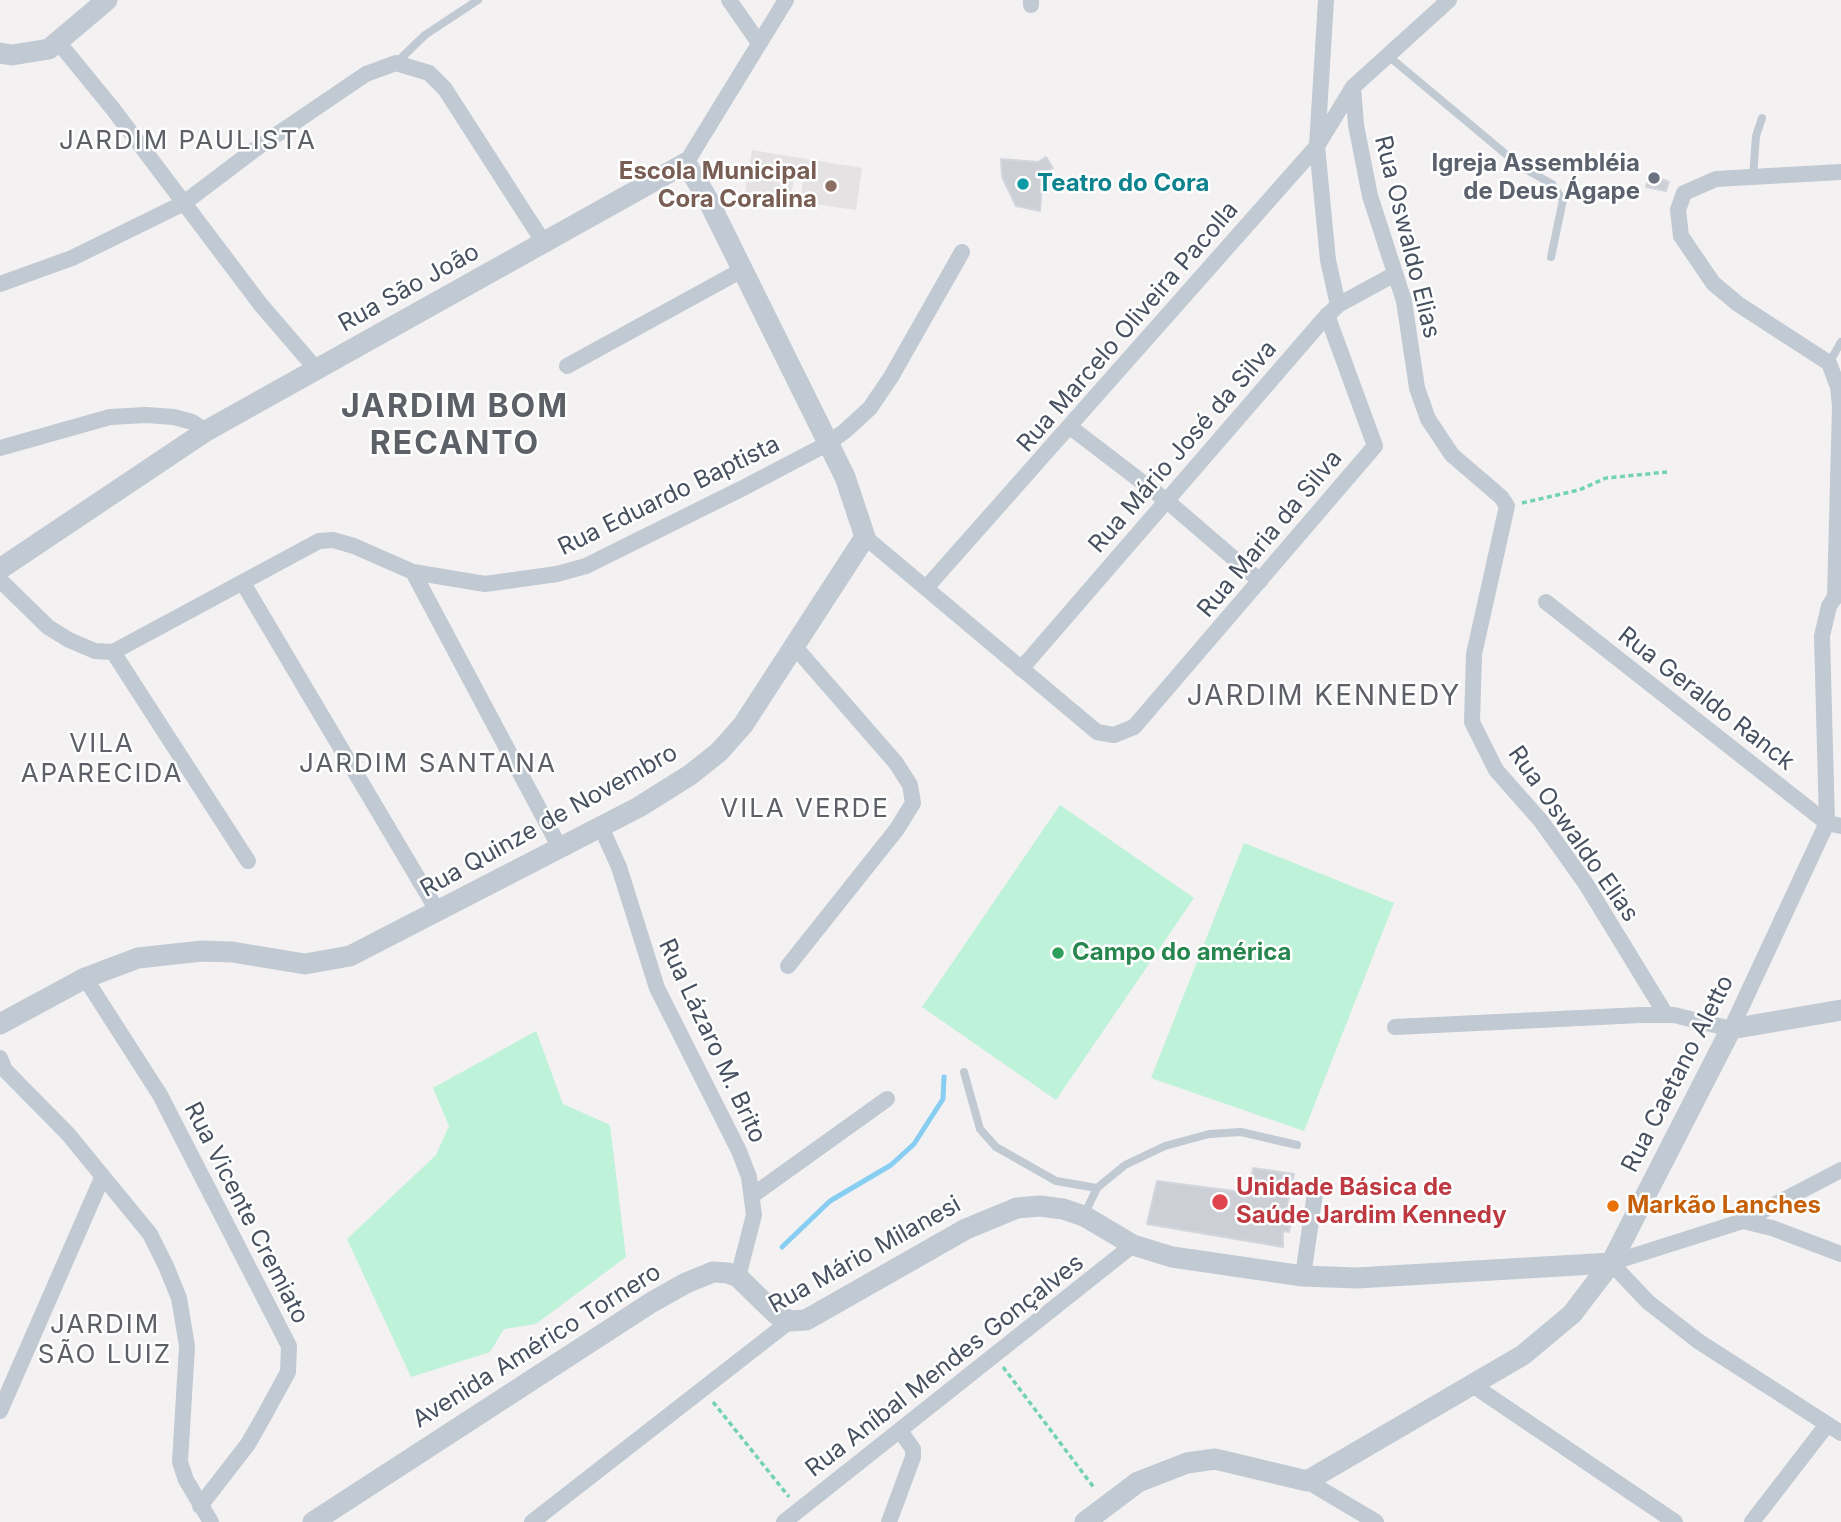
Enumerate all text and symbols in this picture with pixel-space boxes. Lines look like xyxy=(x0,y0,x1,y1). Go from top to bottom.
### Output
district label: JARDIM PAULISTA xyxy=(61,125,315,157)
street label: Rua Oswaldo Elias xyxy=(1368,133,1446,341)
place label: Igreja Assembléia de Deus Ágape xyxy=(1431,150,1640,206)
place label: Escola Municipal Cora Coralina xyxy=(619,158,817,214)
place label: Teatro do Cora xyxy=(1037,170,1209,198)
marker: Igreja Assembléia de Deus Ágape xyxy=(1646,170,1662,186)
marker: Teatro do Cora xyxy=(1015,176,1031,192)
marker: Escola Municipal Cora Coralina xyxy=(823,178,839,194)
street label: Rua Marcelo Oliveira Pacolla xyxy=(1011,196,1245,458)
street label: Rua São João xyxy=(334,238,484,338)
street label: Rua Mário José da Silva xyxy=(1083,335,1283,559)
district label: JARDIM BOM RECANTO xyxy=(342,388,568,463)
street label: Rua Eduardo Baptista xyxy=(554,430,784,562)
street label: Rua Maria da Silva xyxy=(1192,445,1348,623)
street label: Rua Geraldo Ranck xyxy=(1612,621,1800,777)
district label: JARDIM KENNEDY xyxy=(1188,680,1460,714)
district label: VILA APARECIDA xyxy=(22,728,182,790)
street label: Rua Quinze de Novembro xyxy=(416,738,682,904)
street label: Rua Oswaldo Elias xyxy=(1502,741,1644,927)
district label: JARDIM SANTANA xyxy=(301,748,555,780)
district label: VILA VERDE xyxy=(721,793,889,825)
street label: Rua Lázaro M. Brito xyxy=(652,934,772,1148)
place label: Campo do américa xyxy=(1072,939,1292,967)
marker: Campo do américa xyxy=(1050,945,1066,961)
street label: Rua Caetano Aletto xyxy=(1616,971,1740,1177)
street label: Rua Vicente Cremiato xyxy=(178,1097,314,1329)
place label: Unidade Básica de Saúde Jardim Kennedy xyxy=(1236,1174,1507,1230)
street label: Rua Mário Milanesi xyxy=(764,1190,966,1320)
marker: Unidade Básica de Saúde Jardim Kennedy xyxy=(1210,1192,1230,1212)
place label: Markão Lanches xyxy=(1627,1192,1821,1220)
marker: Markão Lanches xyxy=(1605,1198,1621,1214)
street label: Rua Aníbal Mendes Gonçalves xyxy=(800,1248,1090,1484)
street label: Avenida Américo Tornero xyxy=(408,1258,666,1434)
district label: JARDIM SÃO LUIZ xyxy=(39,1309,171,1370)

